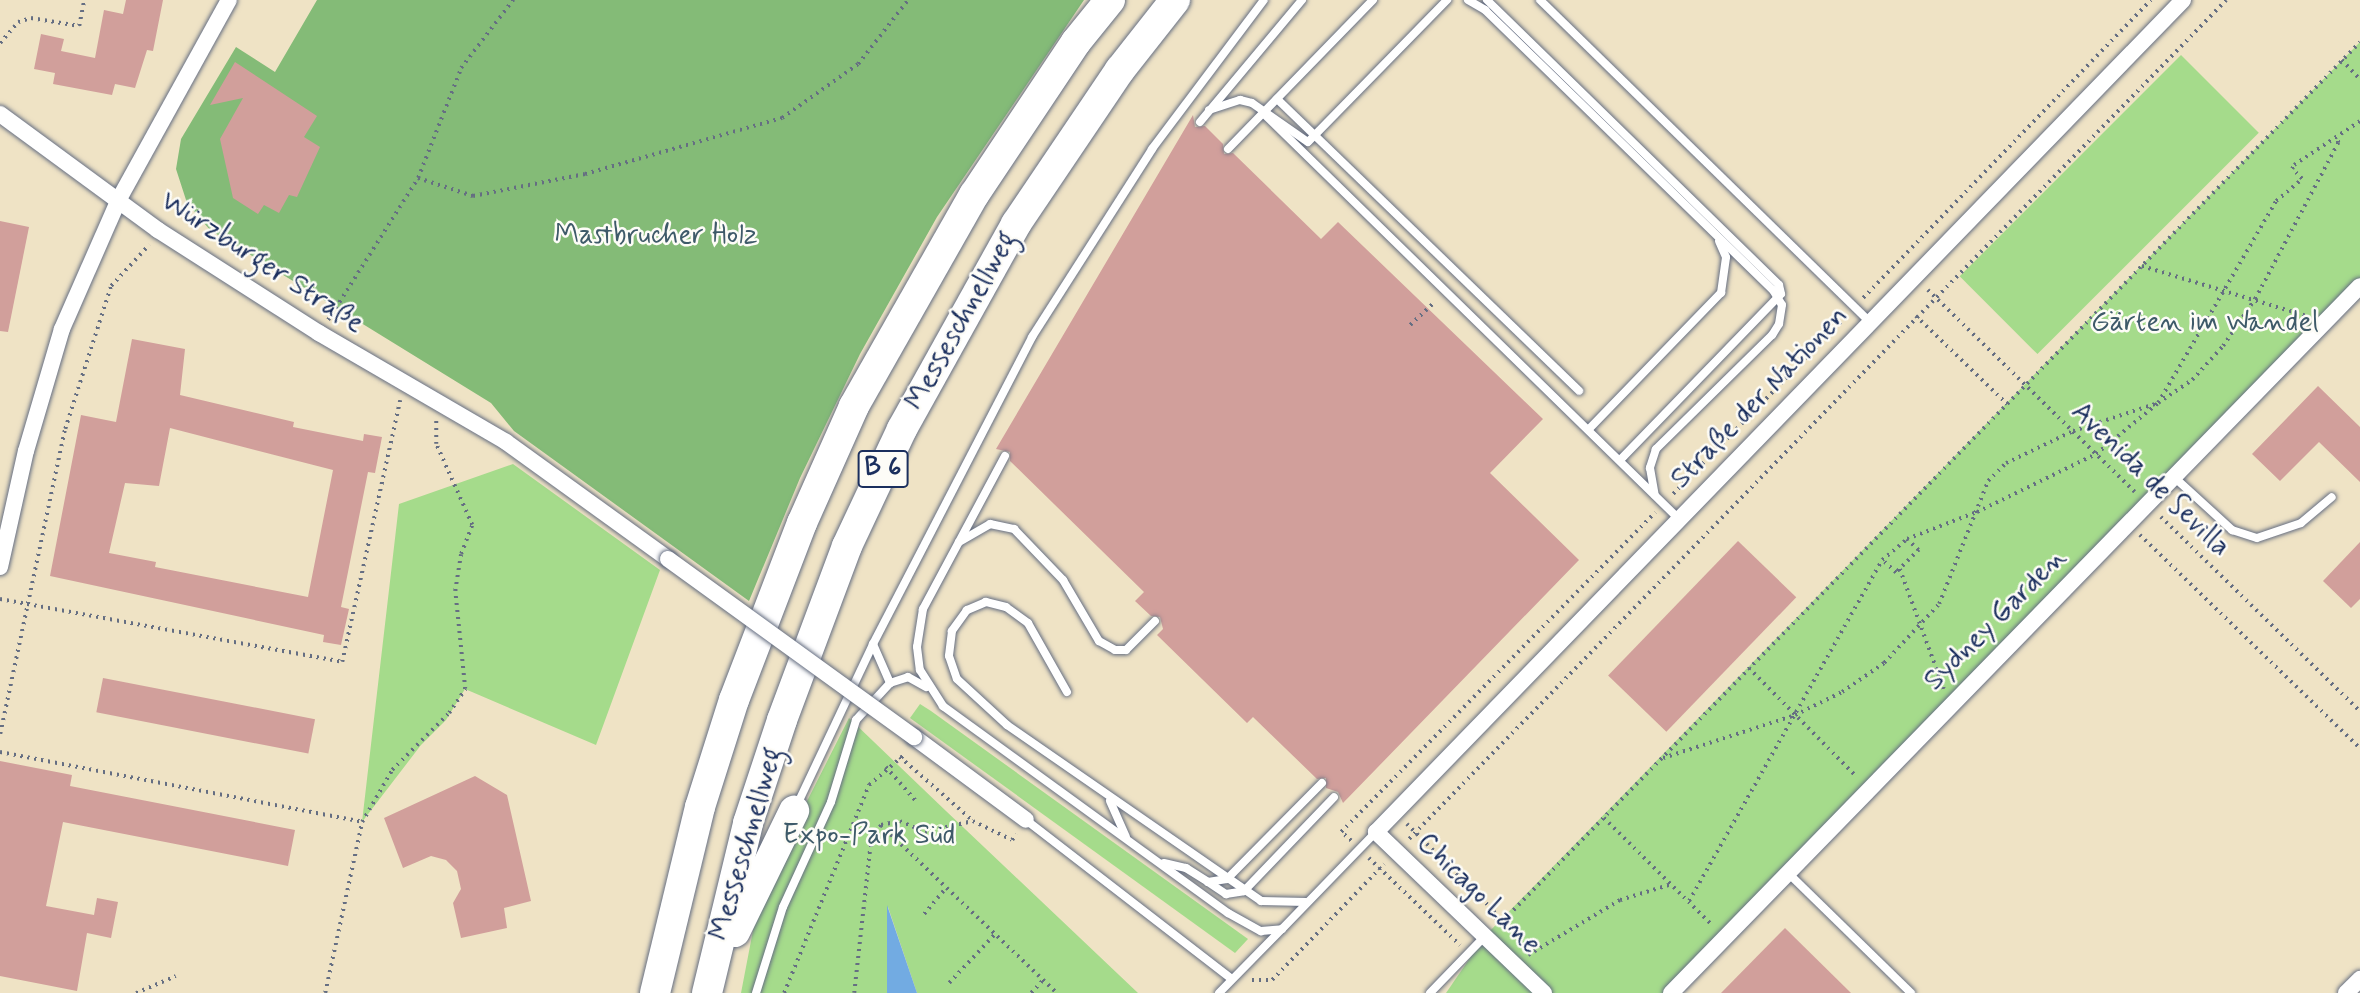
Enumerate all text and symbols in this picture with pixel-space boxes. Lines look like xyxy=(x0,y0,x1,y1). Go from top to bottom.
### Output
street label: Würzburger Straße xyxy=(154,185,370,341)
park label: Mastbrucher Holz xyxy=(552,219,760,253)
street label: Messeschnellweg xyxy=(899,226,1025,416)
street label: Straße der Nationen xyxy=(1664,300,1856,496)
park label: Gärten im Wandel xyxy=(2093,306,2317,340)
street label: Avenida de Sevilla xyxy=(2061,393,2239,567)
road number: B 6 xyxy=(857,446,909,491)
street label: Sydney Garden xyxy=(1921,545,2071,695)
street label: Messeschnellweg xyxy=(703,743,791,945)
park label: Expo-Park Süd xyxy=(783,819,955,853)
street label: Chicago Lane xyxy=(1410,828,1546,960)

